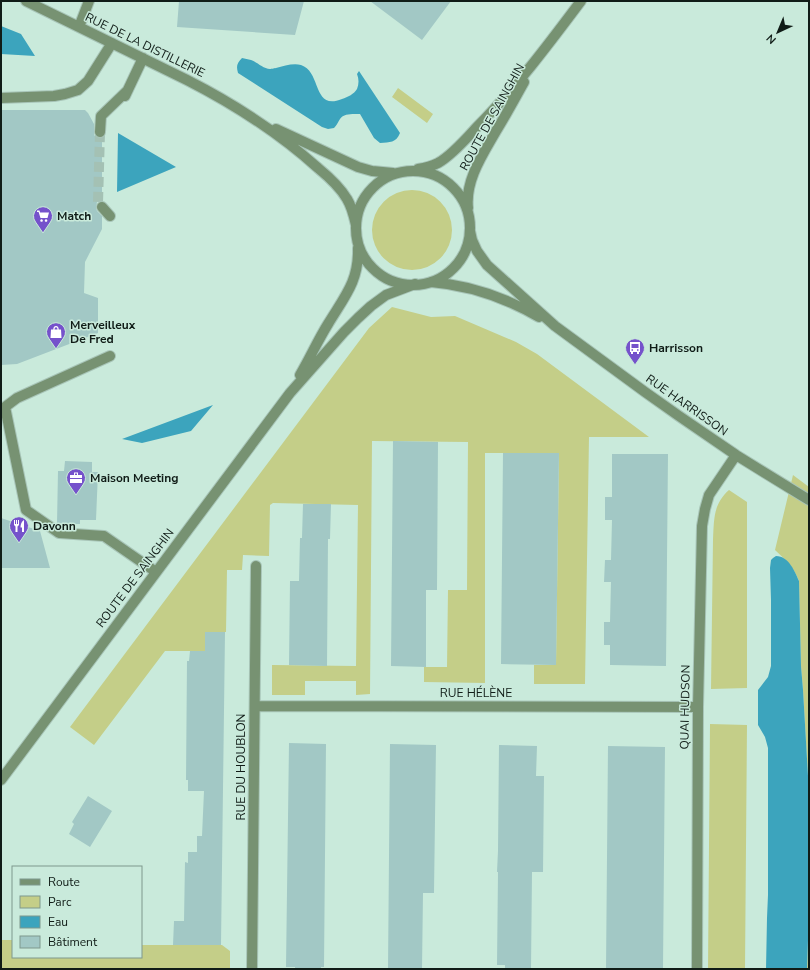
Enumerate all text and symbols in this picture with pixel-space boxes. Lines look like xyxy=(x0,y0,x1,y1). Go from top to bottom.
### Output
street label: RUE DE LA DISTILLERIE xyxy=(82,9,208,81)
north arrow xyxy=(758,12,798,52)
text: N xyxy=(763,31,780,47)
street label: ROUTE DE SAINGHIN xyxy=(456,61,528,173)
supermarket icon: Match xyxy=(32,205,54,233)
place label: Match xyxy=(57,208,91,224)
place label: Merveilleux De Fred xyxy=(70,317,136,347)
shop icon: Merveilleux De Fred xyxy=(45,321,67,349)
bus stop icon: Harrisson xyxy=(624,337,646,365)
place label: Harrisson xyxy=(649,340,703,356)
street label: RUE HARRISSON xyxy=(643,371,731,439)
office icon: Maison Meeting xyxy=(65,467,87,495)
place label: Maison Meeting xyxy=(90,470,178,486)
restaurant icon: Davonn xyxy=(8,515,30,543)
place label: Davonn xyxy=(33,518,76,534)
street label: ROUTE DE SAINGHIN xyxy=(92,525,178,631)
street label: QUAI HUDSON xyxy=(676,664,694,750)
street label: RUE HÉLÈNE xyxy=(440,685,512,701)
street label: RUE DU HOUBLON xyxy=(233,714,249,820)
legend xyxy=(12,866,142,958)
text: Route xyxy=(48,874,80,890)
text: Parc xyxy=(48,894,72,910)
text: Eau xyxy=(48,914,68,930)
text: Bâtiment xyxy=(48,934,98,950)

